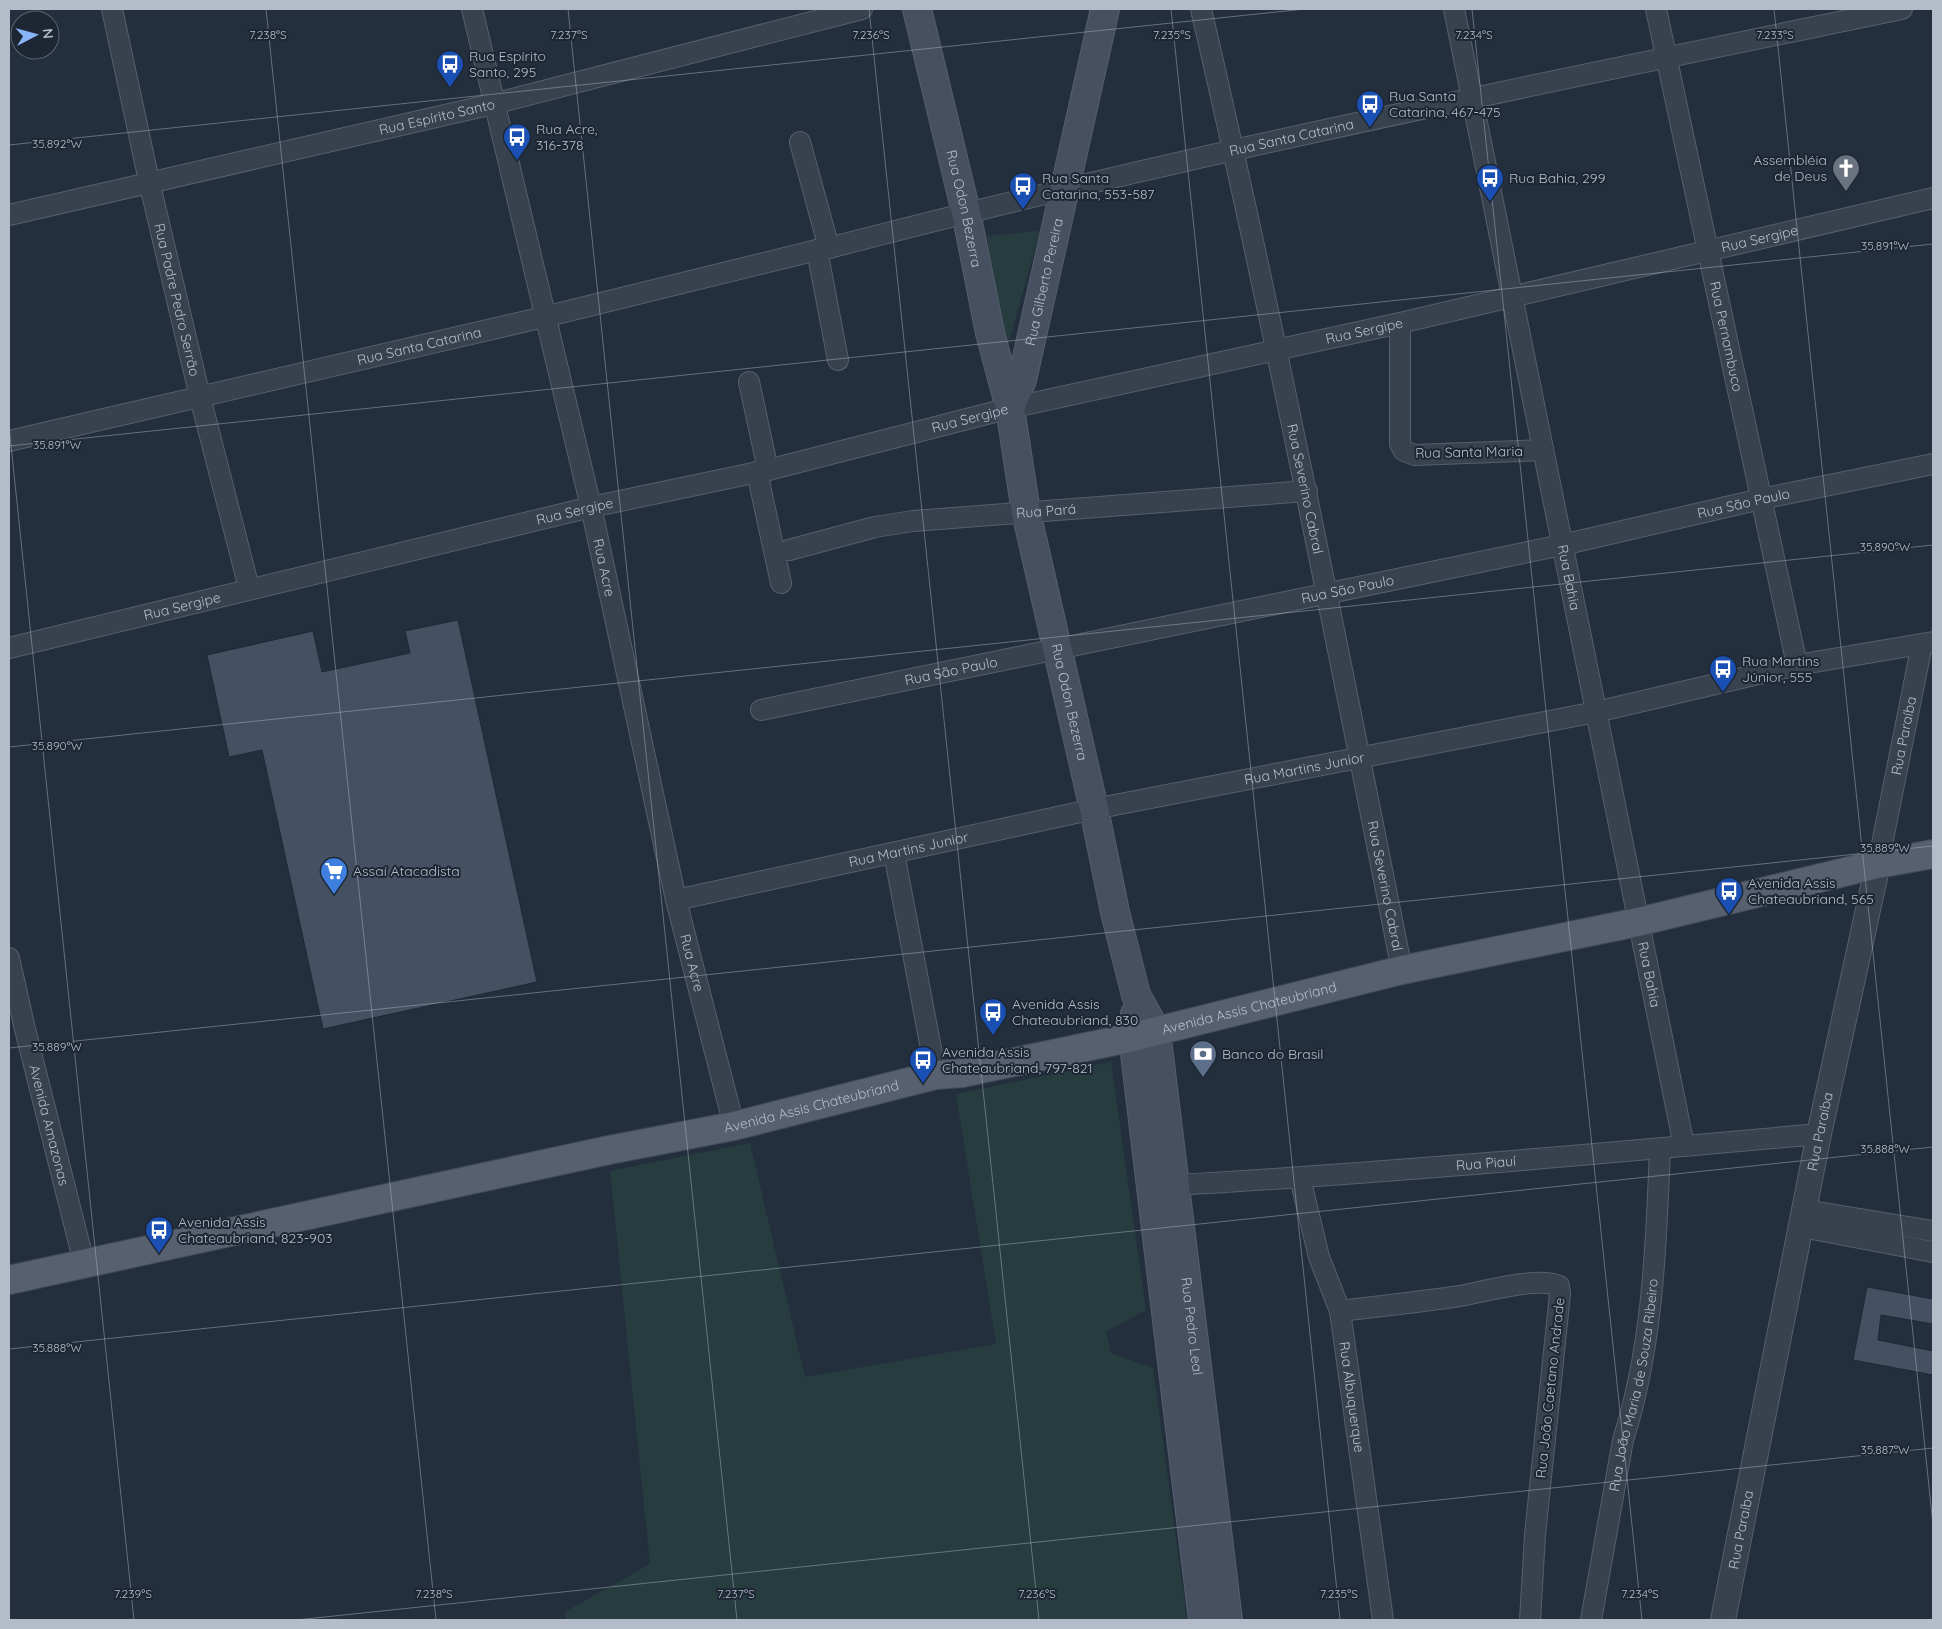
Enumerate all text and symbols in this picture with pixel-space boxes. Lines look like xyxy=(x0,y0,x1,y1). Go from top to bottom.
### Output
north arrow xyxy=(10,10,60,60)
text: 7.238°S xyxy=(249,27,287,42)
text: 7.237°S xyxy=(550,27,588,42)
text: 7.236°S xyxy=(852,27,890,42)
text: 7.235°S xyxy=(1153,27,1191,42)
text: 7.234°S xyxy=(1455,27,1493,42)
text: 7.233°S xyxy=(1756,27,1794,42)
text: N xyxy=(38,28,57,40)
place label: Rua Espírito Santo, 295 xyxy=(469,47,546,81)
bus stop icon: Rua Espírito Santo, 295 xyxy=(435,49,465,88)
place label: Rua Santa Catarina, 467-475 xyxy=(1389,87,1501,121)
bus stop icon: Rua Santa Catarina, 467-475 xyxy=(1355,89,1385,128)
street label: Rua Espírito Santo xyxy=(377,95,497,139)
street label: Rua Santa Catarina xyxy=(1228,115,1355,160)
place label: Rua Acre, 316-378 xyxy=(536,120,598,154)
bus stop icon: Rua Acre, 316-378 xyxy=(502,122,532,161)
text: 35.892°W xyxy=(32,136,82,151)
street label: Rua Odon Bezerra xyxy=(942,148,986,269)
place label: Assembléia de Deus xyxy=(1753,151,1827,185)
church icon: Assembléia de Deus xyxy=(1831,153,1861,192)
bus stop icon: Rua Bahia, 299 xyxy=(1475,163,1505,202)
place label: Rua Santa Catarina, 553-587 xyxy=(1042,169,1154,203)
place label: Rua Bahia, 299 xyxy=(1509,169,1606,187)
bus stop icon: Rua Santa Catarina, 553-587 xyxy=(1008,171,1038,210)
street label: Rua Gilberto Pereira xyxy=(1021,216,1067,347)
street label: Rua Padre Pedro Serrão xyxy=(150,221,204,378)
street label: Rua Sergipe xyxy=(1719,221,1800,256)
text: 35.891°W xyxy=(1861,238,1909,253)
street label: Rua Pernambuco xyxy=(1706,280,1747,393)
street label: Rua Sergipe xyxy=(1324,314,1405,348)
street label: Rua Santa Catarina xyxy=(355,323,483,369)
street label: Rua Sergipe xyxy=(929,400,1010,437)
street label: Rua Severino Cabral xyxy=(1283,422,1327,555)
text: 35.891°W xyxy=(33,437,81,452)
street label: Rua Santa Maria xyxy=(1415,442,1523,462)
street label: Rua São Paulo xyxy=(1695,484,1791,522)
street label: Rua Sergipe xyxy=(534,494,615,529)
street label: Rua Pará xyxy=(1016,500,1077,522)
street label: Rua Acre xyxy=(589,537,619,598)
text: 35.890°W xyxy=(1860,539,1911,554)
street label: Rua Bahia xyxy=(1554,543,1584,612)
street label: Rua São Paulo xyxy=(1300,571,1396,607)
street label: Rua Sergipe xyxy=(142,588,222,624)
street label: Rua Odon Bezerra xyxy=(1047,642,1092,762)
place label: Rua Martins Júnior, 555 xyxy=(1742,652,1819,686)
street label: Rua São Paulo xyxy=(903,653,999,689)
bus stop icon: Rua Martins Júnior, 555 xyxy=(1708,654,1738,693)
street label: Rua Paraíba xyxy=(1887,695,1920,777)
text: 35.890°W xyxy=(32,738,83,753)
street label: Rua Martins Junior xyxy=(1243,748,1367,789)
street label: Rua Severino Cabral xyxy=(1363,819,1407,952)
street label: Rua Martins Junior xyxy=(847,827,971,871)
text: 35.889°W xyxy=(1860,840,1910,855)
supermarket icon: Assaí Atacadista xyxy=(319,856,349,895)
place label: Assaí Atacadista xyxy=(353,862,460,880)
place label: Avenida Assis Chateaubriand, 565 xyxy=(1748,874,1874,908)
bus stop icon: Avenida Assis Chateaubriand, 565 xyxy=(1714,876,1744,915)
street label: Rua Acre xyxy=(676,932,708,994)
street label: Rua Bahia xyxy=(1634,940,1665,1009)
street label: Avenida Assis Chateubriand xyxy=(1160,978,1338,1039)
place label: Avenida Assis Chateaubriand, 830 xyxy=(1012,995,1138,1029)
bus stop icon: Avenida Assis Chateaubriand, 830 xyxy=(978,997,1008,1036)
text: 35.889°W xyxy=(32,1039,82,1054)
bank icon: Banco do Brasil xyxy=(1188,1039,1218,1078)
place label: Avenida Assis Chateaubriand, 797-821 xyxy=(942,1043,1093,1077)
bus stop icon: Avenida Assis Chateaubriand, 797-821 xyxy=(908,1045,938,1084)
place label: Banco do Brasil xyxy=(1222,1045,1324,1063)
street label: Avenida Amazonas xyxy=(25,1063,73,1188)
street label: Avenida Assis Chateubriand xyxy=(722,1076,901,1137)
street label: Rua Paraíba xyxy=(1803,1090,1837,1172)
text: 35.888°W xyxy=(1860,1141,1910,1156)
street label: Rua Piauí xyxy=(1455,1152,1517,1174)
place label: Avenida Assis Chateaubriand, 823-903 xyxy=(178,1213,333,1247)
bus stop icon: Avenida Assis Chateaubriand, 823-903 xyxy=(144,1215,174,1254)
street label: Rua Pedro Leal xyxy=(1177,1276,1207,1376)
street label: Rua João Maria de Souza Ribeiro xyxy=(1605,1278,1662,1493)
street label: Rua João Caetano Andrade xyxy=(1532,1297,1568,1479)
text: 35.888°W xyxy=(32,1340,82,1355)
street label: Rua Albuquerque xyxy=(1335,1340,1369,1454)
text: 35.887°W xyxy=(1860,1442,1910,1457)
street label: Rua Paraíba xyxy=(1724,1489,1757,1571)
text: 7.239°S xyxy=(114,1586,152,1601)
text: 7.238°S xyxy=(415,1586,453,1601)
text: 7.237°S xyxy=(717,1586,755,1601)
text: 7.236°S xyxy=(1018,1586,1056,1601)
text: 7.235°S xyxy=(1320,1586,1358,1601)
text: 7.234°S xyxy=(1621,1586,1659,1601)

